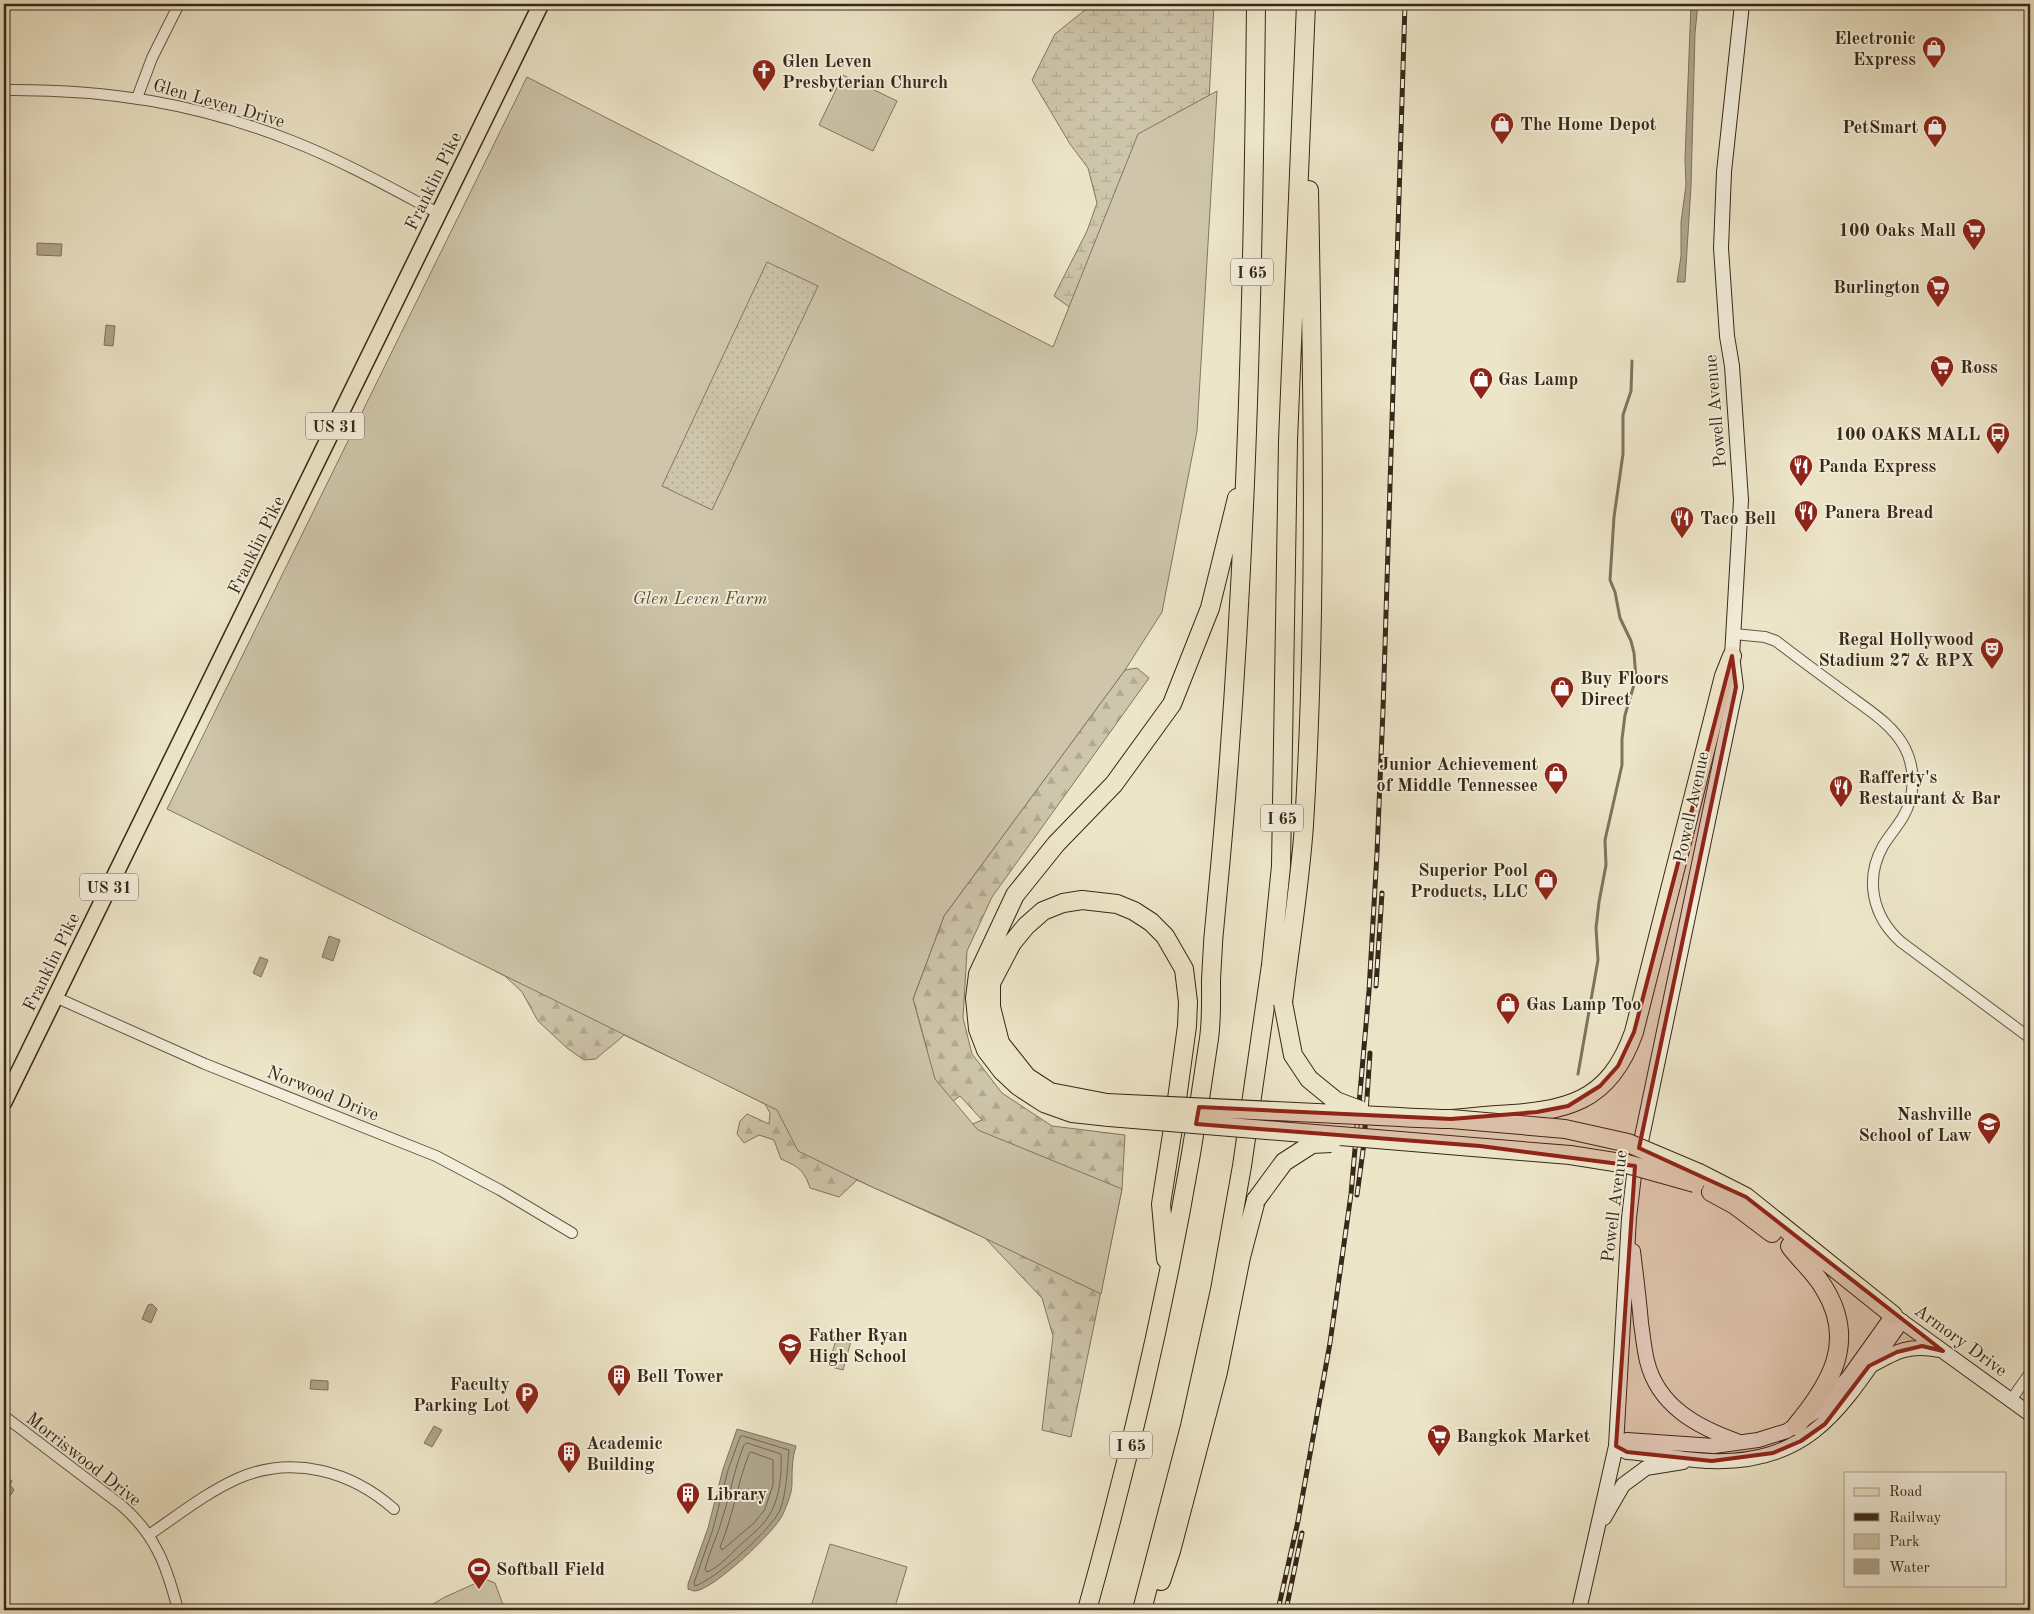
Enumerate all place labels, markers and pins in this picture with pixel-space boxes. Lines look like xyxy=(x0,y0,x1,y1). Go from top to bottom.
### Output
place label: Electronic Express xyxy=(1834,30,1916,69)
shop icon: Electronic Express xyxy=(1921,35,1947,69)
place label: Glen Leven Presbyterian Church xyxy=(782,53,948,92)
church icon: Glen Leven Presbyterian Church xyxy=(751,58,777,92)
shop icon: The Home Depot xyxy=(1489,111,1515,145)
shop icon: PetSmart xyxy=(1922,114,1948,148)
place label: The Home Depot xyxy=(1520,116,1657,134)
place label: PetSmart xyxy=(1842,119,1918,137)
supermarket icon: 100 Oaks Mall xyxy=(1961,217,1987,251)
place label: 100 Oaks Mall xyxy=(1839,222,1956,240)
supermarket icon: Burlington xyxy=(1925,274,1951,308)
place label: Burlington xyxy=(1833,279,1920,297)
supermarket icon: Ross xyxy=(1929,354,1955,388)
place label: Ross xyxy=(1960,359,1998,377)
shop icon: Gas Lamp xyxy=(1468,366,1494,400)
place label: Gas Lamp xyxy=(1498,371,1578,389)
bus stop icon: 100 OAKS MALL xyxy=(1985,421,2011,455)
place label: 100 OAKS MALL xyxy=(1835,426,1980,444)
restaurant icon: Panda Express xyxy=(1788,453,1814,487)
place label: Panda Express xyxy=(1818,458,1936,476)
restaurant icon: Panera Bread xyxy=(1793,499,1819,533)
place label: Panera Bread xyxy=(1824,504,1934,522)
restaurant icon: Taco Bell xyxy=(1669,505,1695,539)
place label: Taco Bell xyxy=(1700,510,1776,528)
place label: Regal Hollywood Stadium 27 & RPX xyxy=(1818,631,1974,670)
theatre icon: Regal Hollywood Stadium 27 & RPX xyxy=(1979,636,2005,670)
place label: Buy Floors Direct xyxy=(1580,670,1669,709)
shop icon: Buy Floors Direct xyxy=(1549,675,1575,709)
place label: Junior Achievement of Middle Tennessee xyxy=(1377,756,1538,795)
shop icon: Junior Achievement of Middle Tennessee xyxy=(1543,761,1569,795)
place label: Rafferty's Restaurant & Bar xyxy=(1858,769,2001,808)
restaurant icon: Rafferty's Restaurant & Bar xyxy=(1828,774,1854,808)
place label: Superior Pool Products, LLC xyxy=(1410,862,1528,901)
shop icon: Superior Pool Products, LLC xyxy=(1533,867,1559,901)
shop icon: Gas Lamp Too xyxy=(1495,991,1521,1025)
place label: Gas Lamp Too xyxy=(1526,996,1641,1014)
place label: Nashville School of Law xyxy=(1858,1106,1972,1145)
school or university icon: Nashville School of Law xyxy=(1976,1111,2002,1145)
place label: Father Ryan High School xyxy=(808,1327,908,1366)
school or university icon: Father Ryan High School xyxy=(777,1332,803,1366)
building icon: Bell Tower xyxy=(606,1363,632,1397)
place label: Bell Tower xyxy=(636,1368,723,1386)
place label: Faculty Parking Lot xyxy=(413,1376,510,1415)
parking icon: Faculty Parking Lot xyxy=(514,1381,540,1415)
supermarket icon: Bangkok Market xyxy=(1426,1423,1452,1457)
place label: Bangkok Market xyxy=(1456,1428,1591,1446)
place label: Academic Building xyxy=(586,1435,663,1474)
building icon: Academic Building xyxy=(556,1440,582,1474)
building icon: Library xyxy=(675,1481,701,1515)
place label: Library xyxy=(706,1486,767,1504)
sports icon: Softball Field xyxy=(466,1556,492,1590)
place label: Softball Field xyxy=(496,1561,605,1579)

